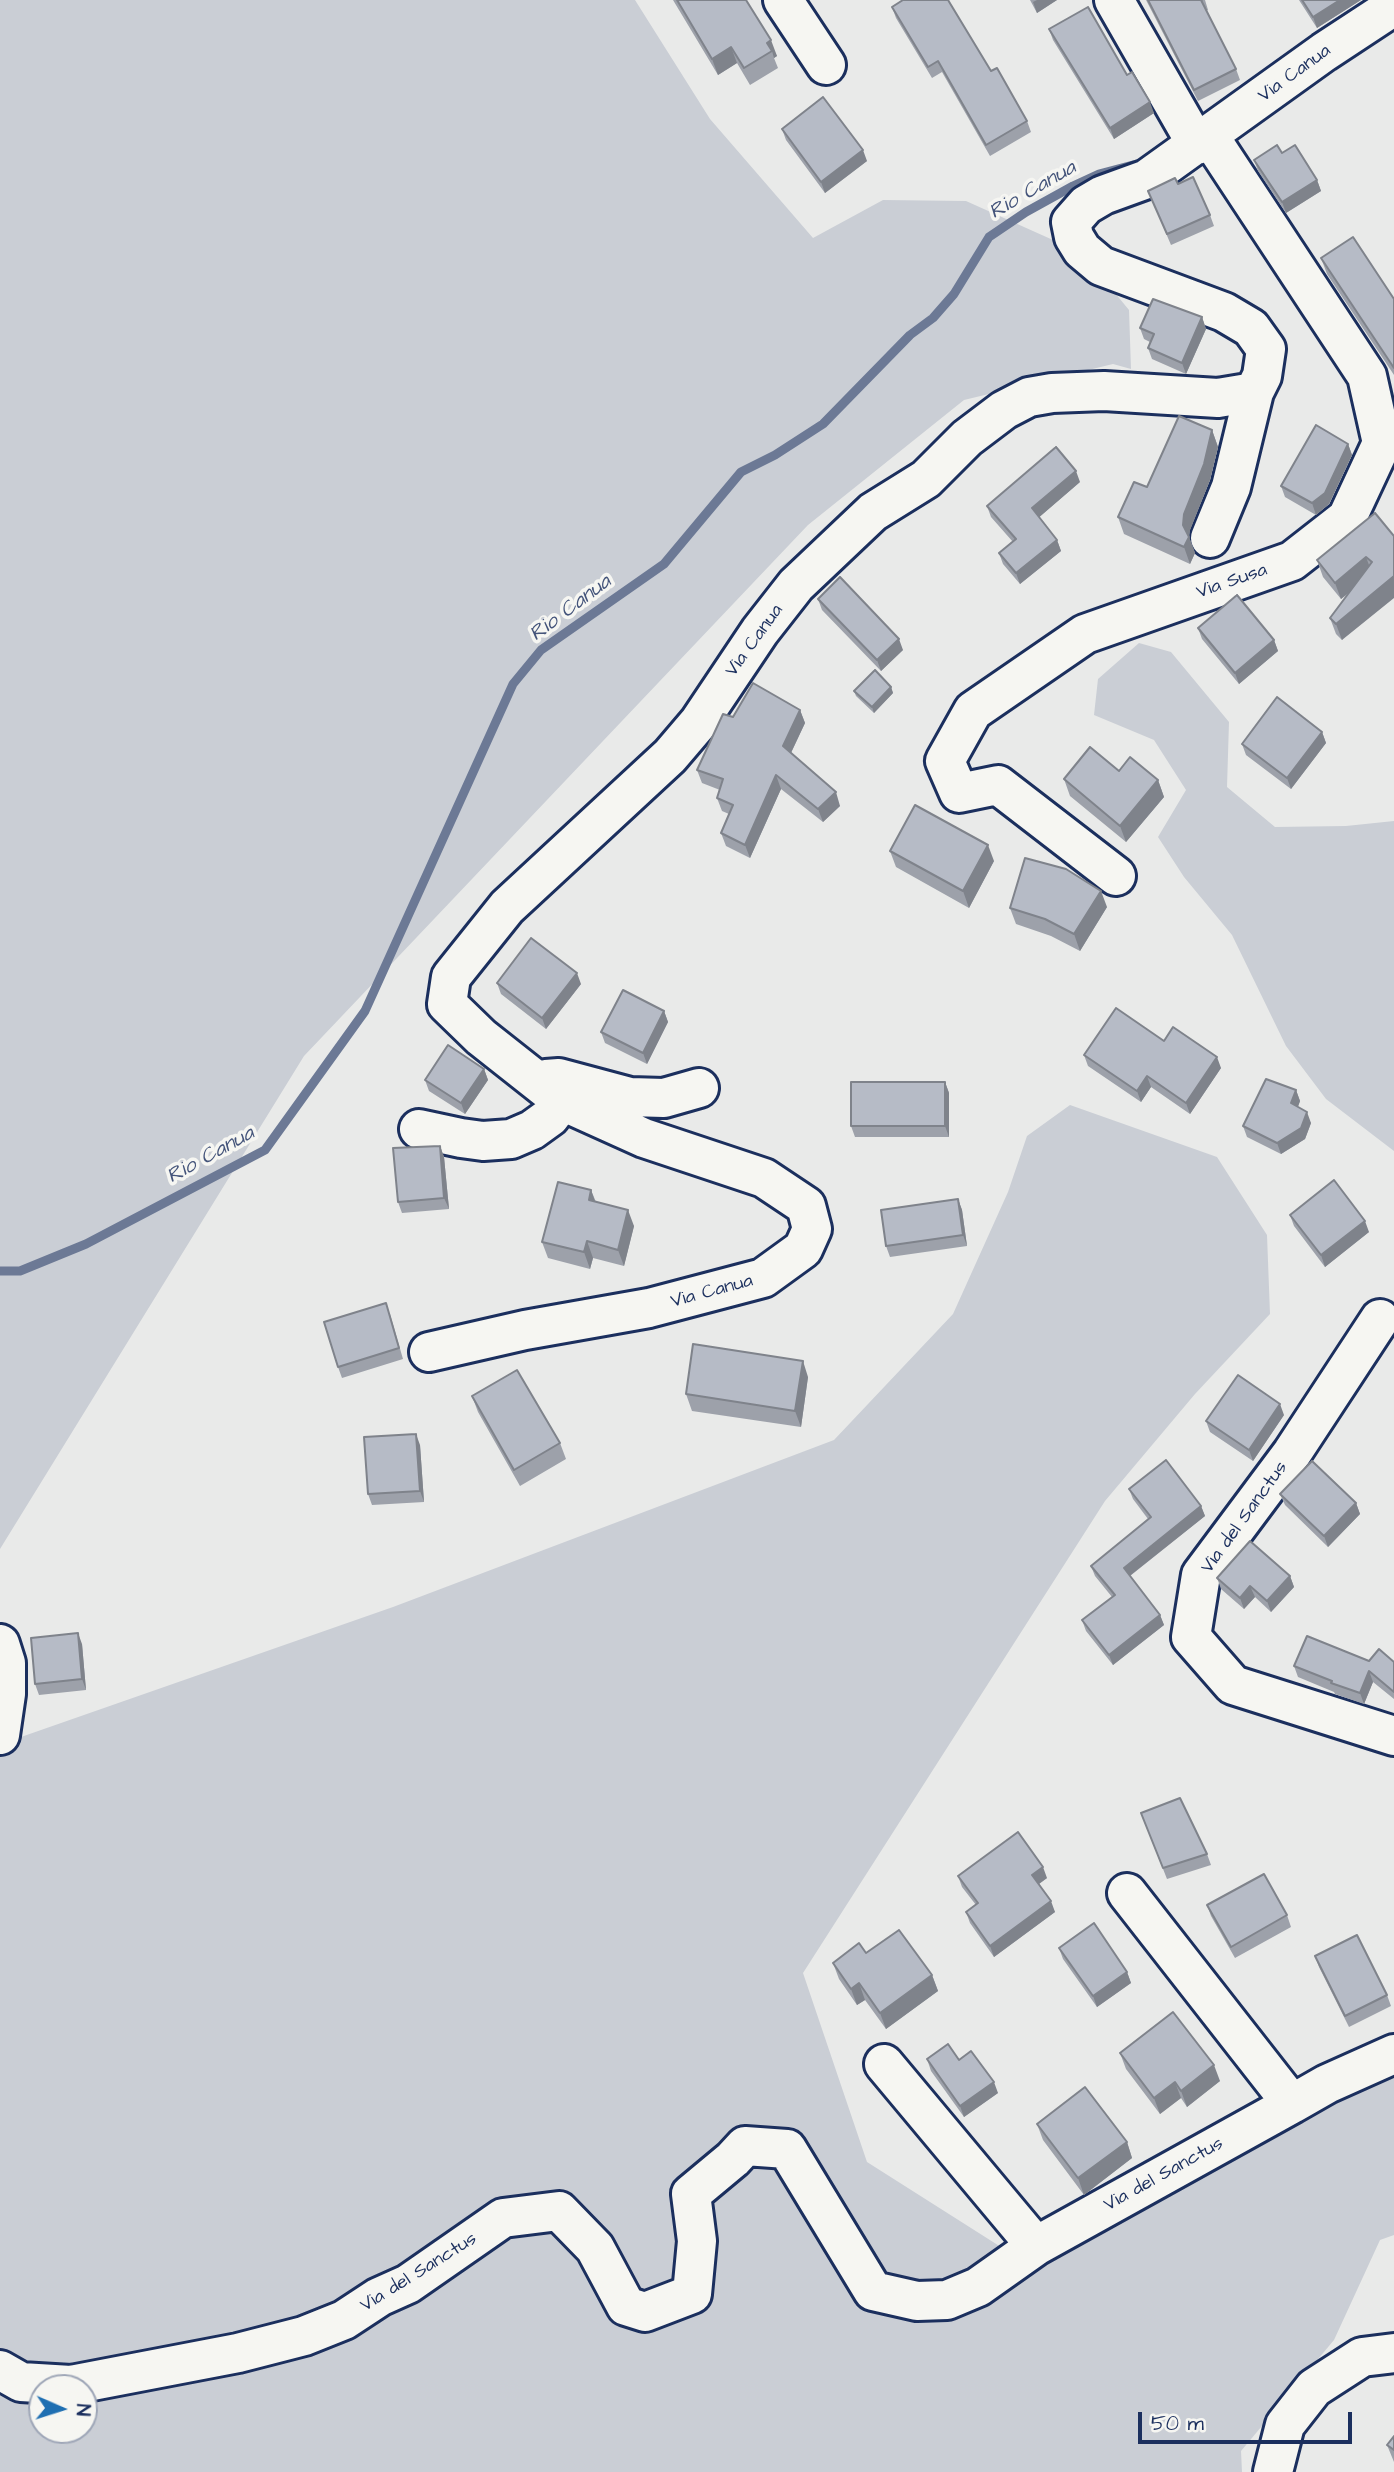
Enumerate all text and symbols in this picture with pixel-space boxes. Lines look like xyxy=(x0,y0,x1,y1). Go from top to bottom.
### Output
street label: Via Canua xyxy=(1254,40,1336,108)
water label: Rio Canua xyxy=(985,156,1081,226)
street label: Via Susa xyxy=(1194,559,1270,605)
water label: Rio Canua xyxy=(525,570,617,648)
street label: Via Canua xyxy=(721,600,789,682)
water label: Rio Canua xyxy=(163,1122,259,1190)
street label: Via Canua xyxy=(668,1270,756,1314)
street label: Via del Sanctus xyxy=(1197,1458,1293,1578)
street label: Via del Sanctus xyxy=(1100,2133,1228,2217)
street label: Via del Sanctus xyxy=(357,2228,481,2318)
north arrow xyxy=(28,2374,98,2444)
scale bar xyxy=(1142,2398,1356,2442)
text: N xyxy=(69,2403,96,2417)
text: 50 m xyxy=(1151,2409,1204,2438)

